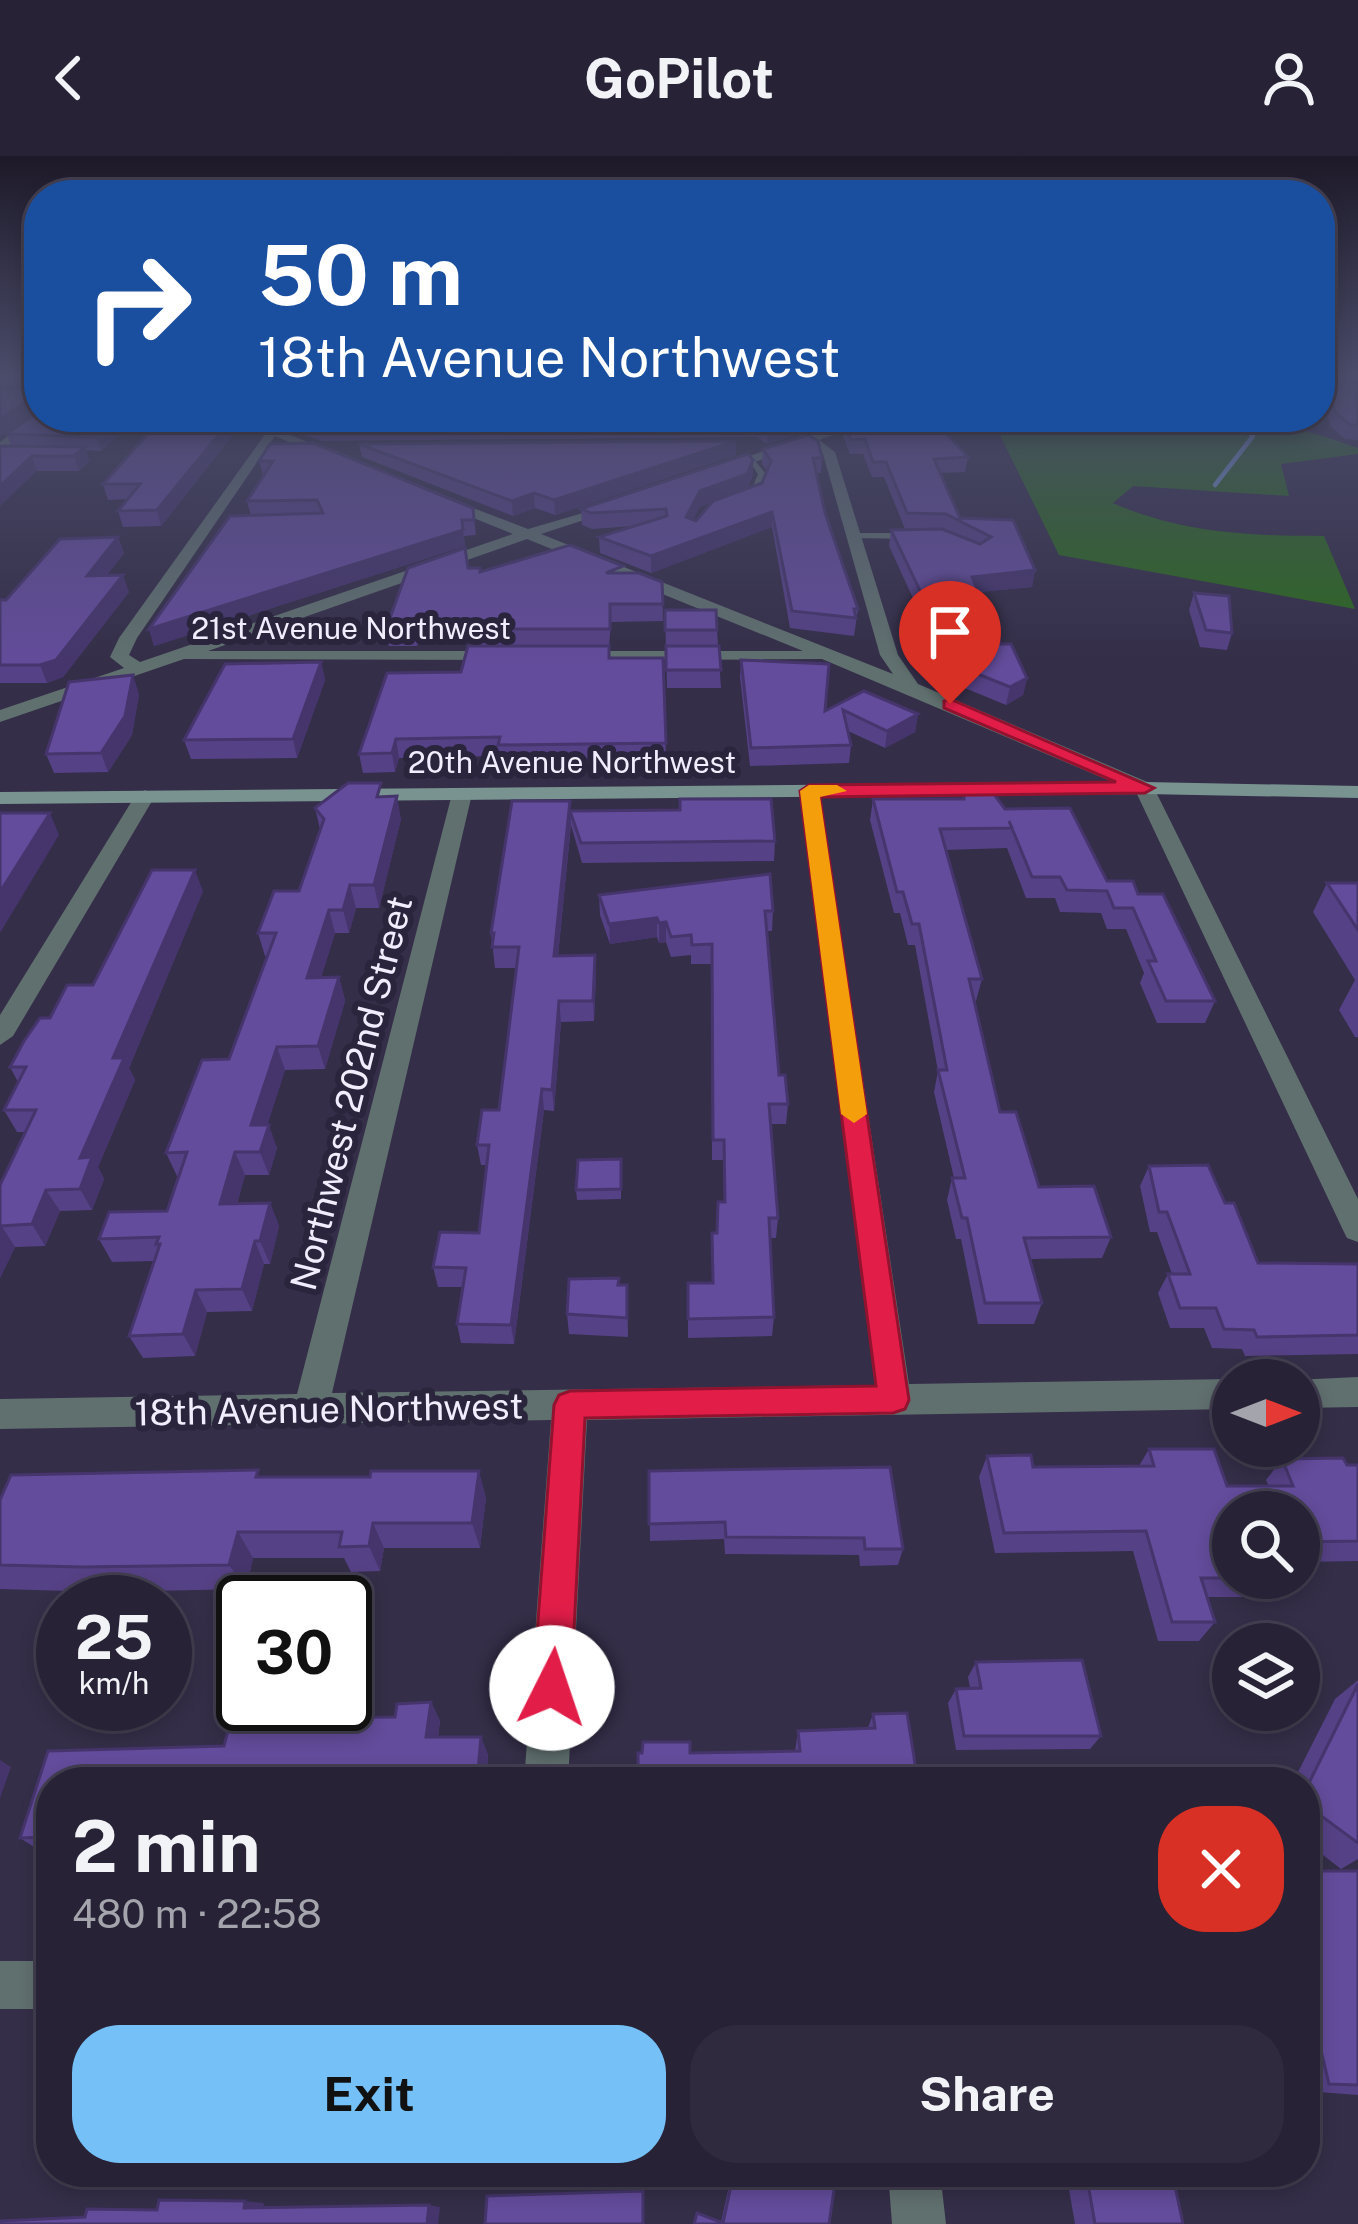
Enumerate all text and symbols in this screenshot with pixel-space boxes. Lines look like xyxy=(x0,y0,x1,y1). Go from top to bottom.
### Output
icon: back xyxy=(36,45,102,111)
icon: person xyxy=(1256,45,1322,111)
text: GoPilot xyxy=(584,47,774,110)
text: 50 m xyxy=(258,225,463,324)
icon: right xyxy=(60,228,216,384)
text: 18th Avenue Northwest xyxy=(258,326,841,389)
pin xyxy=(899,581,1001,704)
icon: arrive xyxy=(917,599,983,665)
street label: 21st Avenue Northwest xyxy=(191,610,511,646)
street label: 20th Avenue Northwest xyxy=(408,744,736,780)
street label: Northwest 202nd Street xyxy=(282,892,420,1294)
north arrow xyxy=(1212,1359,1320,1467)
map controls xyxy=(1212,1359,1320,1731)
street label: 18th Avenue Northwest xyxy=(134,1385,524,1433)
button: search xyxy=(1212,1491,1320,1599)
speed limit sign: 30 xyxy=(216,1575,372,1731)
text: 25 xyxy=(75,1602,153,1673)
button: layers xyxy=(1212,1623,1320,1731)
position arrow xyxy=(489,1625,615,1751)
text: km/h xyxy=(79,1665,149,1701)
text: 2 min xyxy=(72,1804,261,1888)
button: close xyxy=(1158,1806,1284,1932)
text: 480 m · 22:58 xyxy=(72,1891,322,1937)
button: Exit xyxy=(72,2025,666,2163)
button: Share xyxy=(690,2025,1284,2163)

